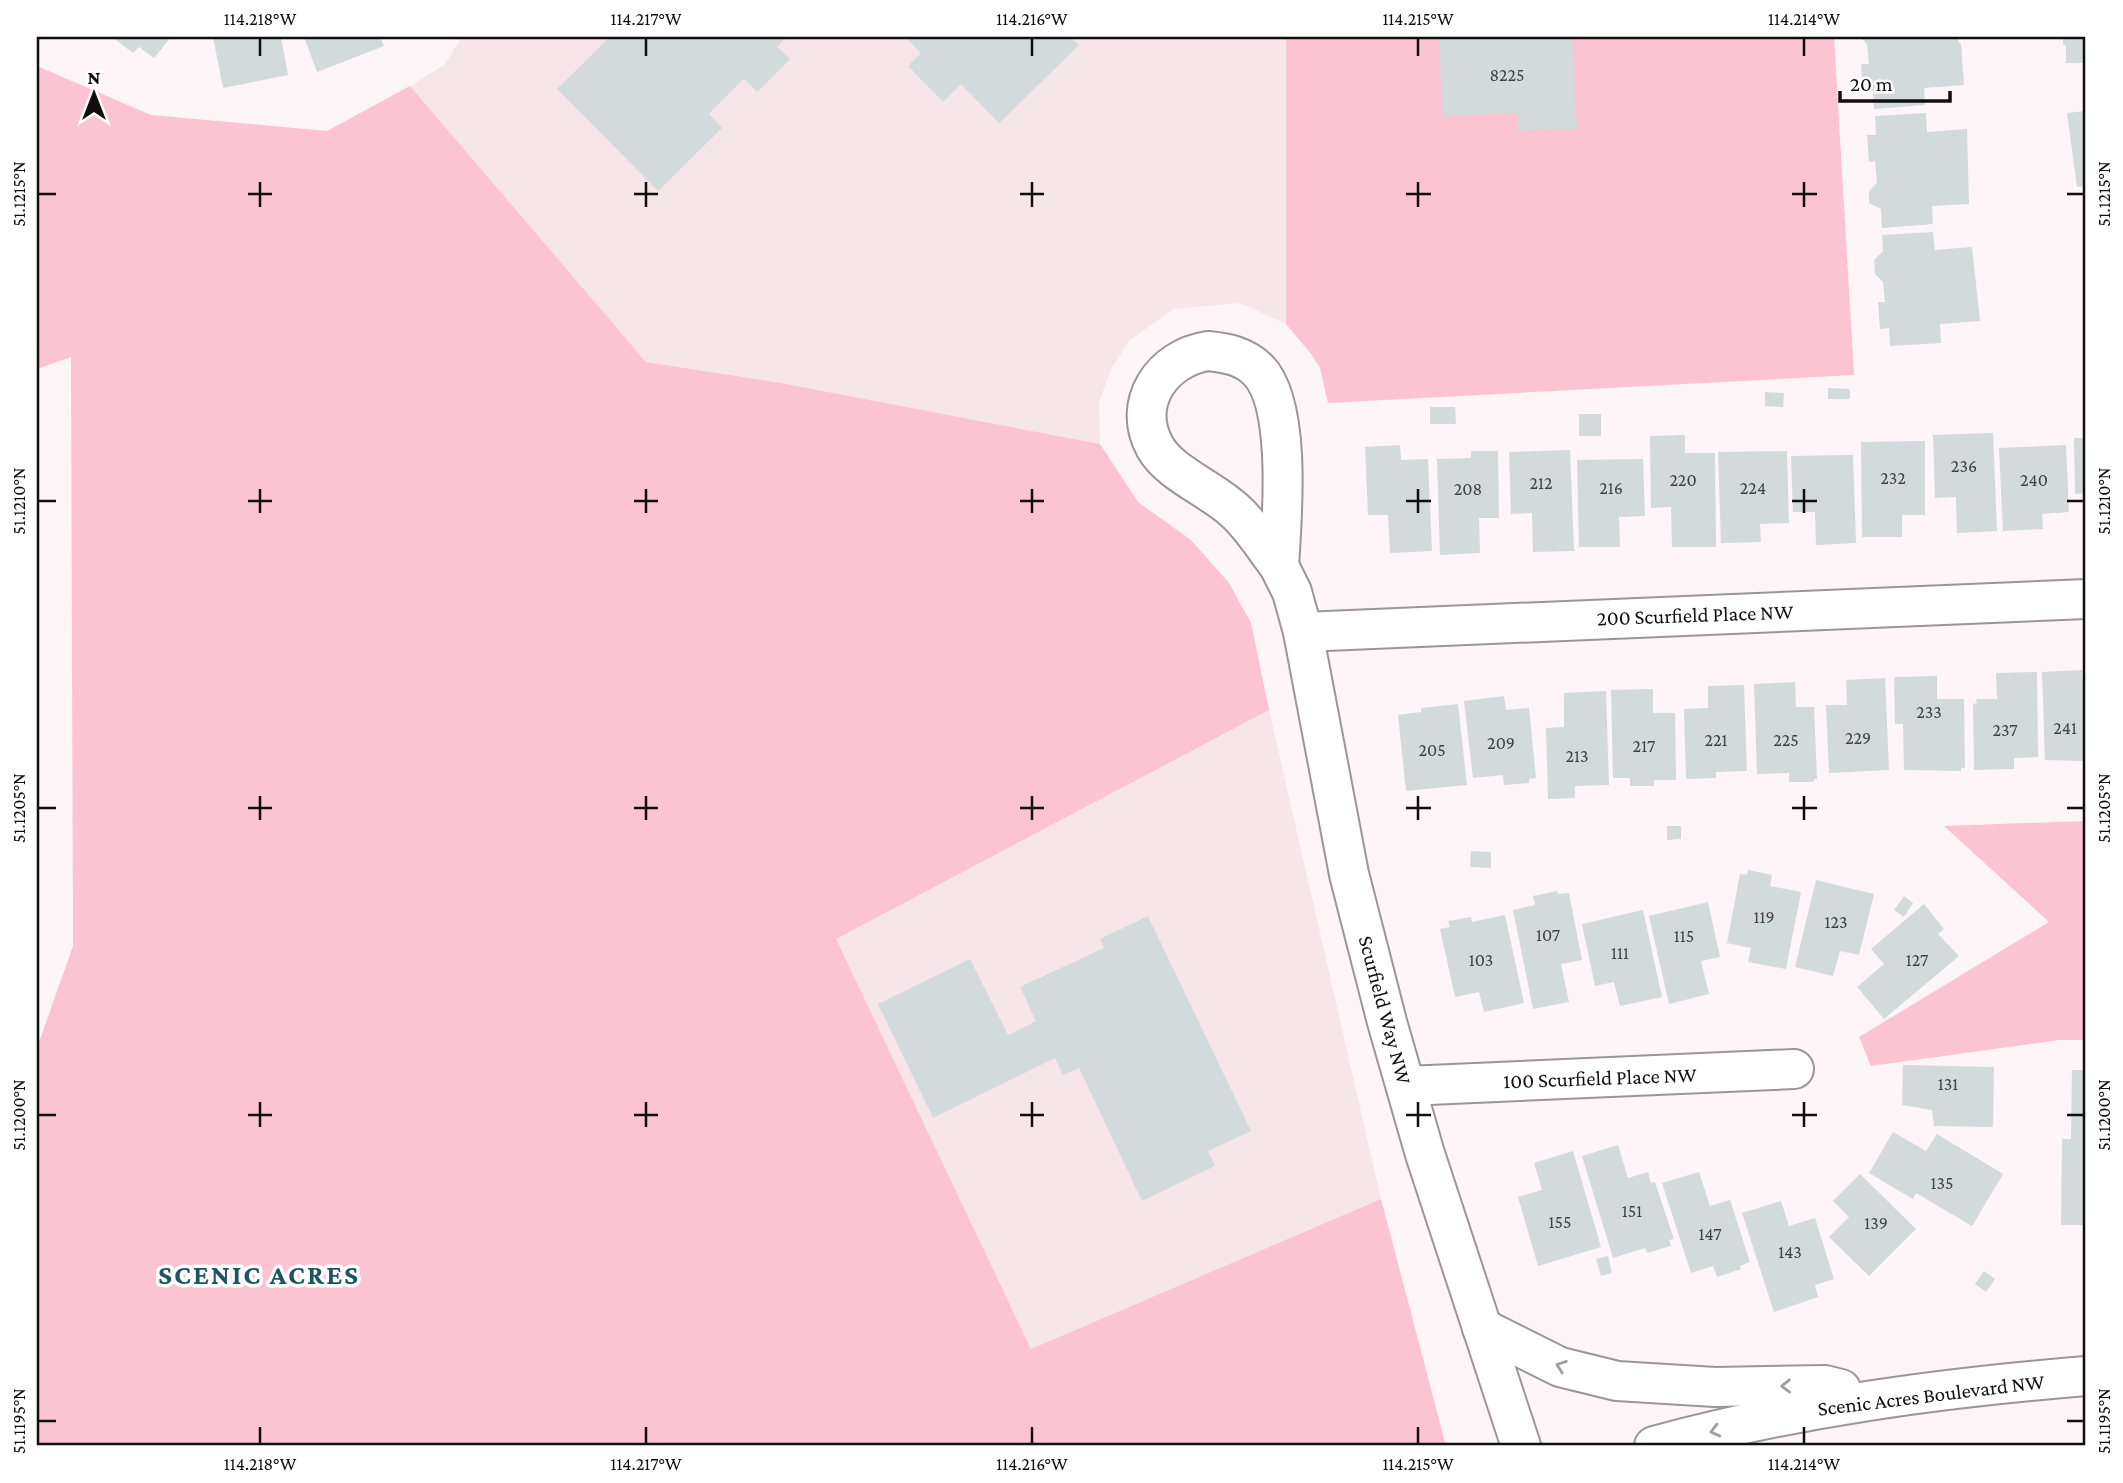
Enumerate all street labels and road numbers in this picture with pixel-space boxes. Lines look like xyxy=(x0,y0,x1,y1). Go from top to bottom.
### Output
street label: 200 Scurfield Place NW xyxy=(1596,600,1794,630)
street label: Scurfield Way NW xyxy=(1354,933,1417,1088)
street label: 100 Scurfield Place NW xyxy=(1503,1063,1698,1093)
street label: Scenic Acres Boulevard NW xyxy=(1816,1369,2046,1421)

